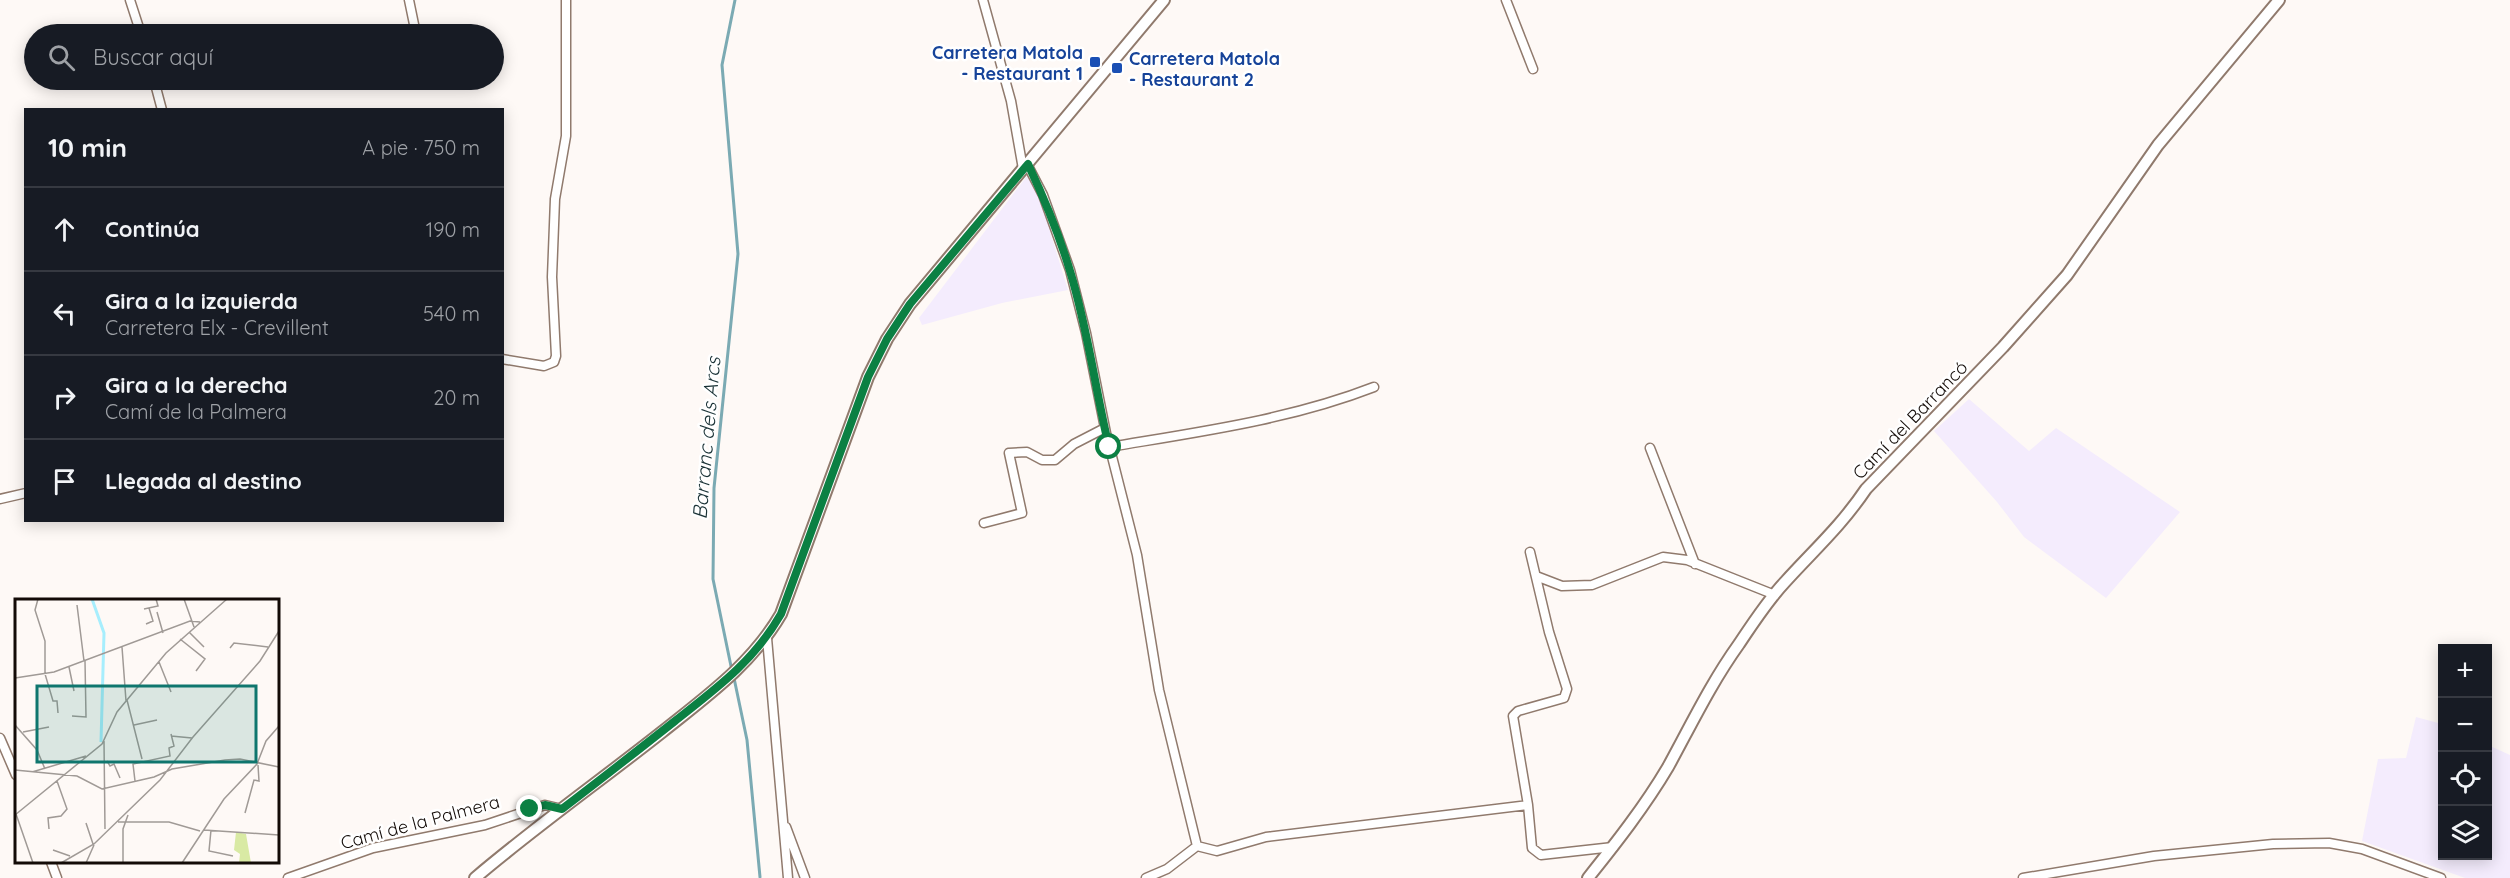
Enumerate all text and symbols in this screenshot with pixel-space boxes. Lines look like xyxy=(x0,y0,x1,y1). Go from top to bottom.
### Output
search box xyxy=(24,24,504,90)
icon: search xyxy=(45,41,78,74)
place label: Carretera Matola - Restaurant 1 xyxy=(932,41,1083,85)
text: Buscar aquí xyxy=(93,43,213,71)
place label: Carretera Matola - Restaurant 2 xyxy=(1129,47,1280,91)
marker: Carretera Matola - Restaurant 1 xyxy=(1088,55,1102,69)
marker: Carretera Matola - Restaurant 2 xyxy=(1110,61,1124,75)
text: 10 min xyxy=(48,131,127,164)
text: A pie · 750 m xyxy=(362,135,480,160)
icon: ahead xyxy=(48,213,81,246)
text: Continúa xyxy=(105,215,200,243)
text: 190 m xyxy=(426,217,480,242)
text: Gira a la izquierda xyxy=(105,287,298,315)
icon: left xyxy=(48,297,81,330)
text: 540 m xyxy=(423,301,480,326)
text: Carretera Elx - Crevillent xyxy=(105,315,329,340)
water label: Barranc dels Arcs xyxy=(686,354,726,520)
street label: Camí del Barrancó xyxy=(1848,356,1972,484)
text: Gira a la derecha xyxy=(105,371,288,399)
icon: right xyxy=(48,381,81,414)
text: 20 m xyxy=(433,385,480,410)
text: Camí de la Palmera xyxy=(105,399,287,424)
route start xyxy=(1095,433,1121,459)
icon: arrive xyxy=(48,465,81,498)
text: Llegada al destino xyxy=(105,467,302,495)
inset map xyxy=(15,599,279,863)
map controls xyxy=(2438,644,2492,860)
button: + xyxy=(2438,644,2492,698)
button: − xyxy=(2438,698,2492,752)
button: locate xyxy=(2438,752,2492,806)
street label: Camí de la Palmera xyxy=(338,790,502,854)
route end xyxy=(516,795,542,821)
button: layers xyxy=(2438,806,2492,860)

